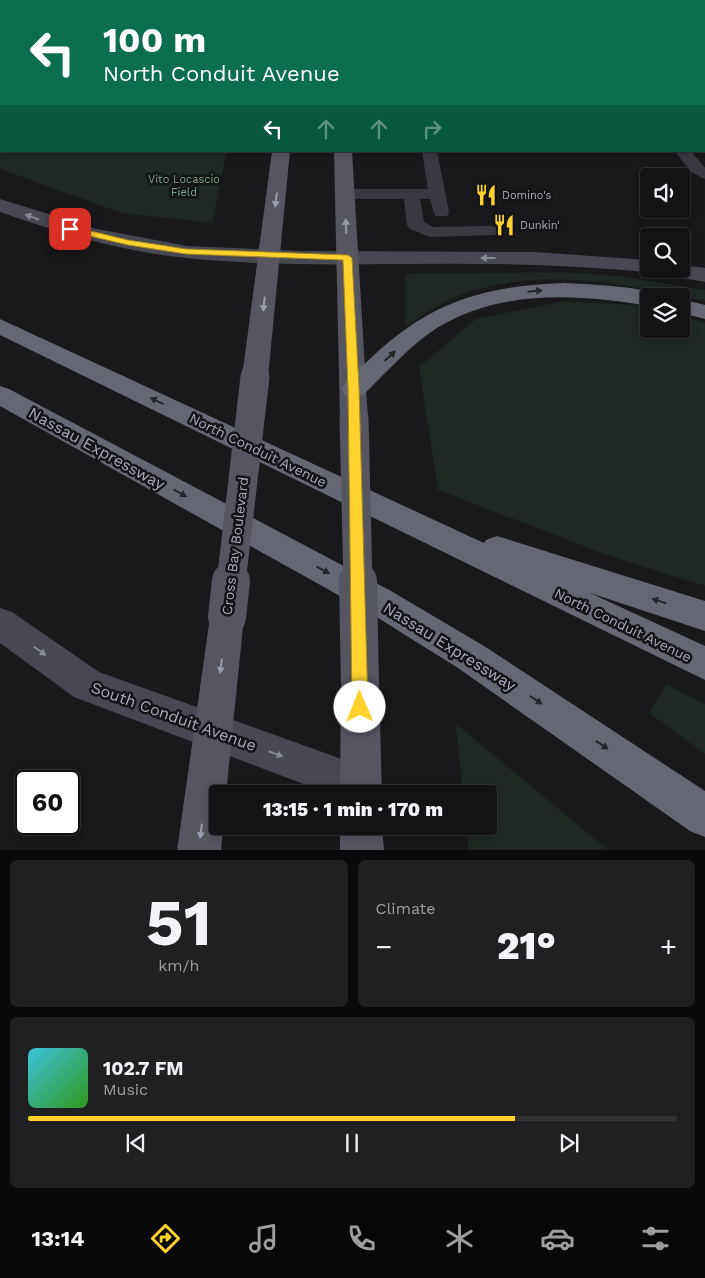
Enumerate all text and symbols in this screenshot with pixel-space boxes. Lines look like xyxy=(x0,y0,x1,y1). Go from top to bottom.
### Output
text: 100 m xyxy=(103,19,206,61)
icon: left xyxy=(20,20,85,85)
text: North Conduit Avenue xyxy=(103,61,340,86)
icon: left xyxy=(259,115,287,143)
icon: ahead xyxy=(312,115,340,143)
icon: ahead xyxy=(365,115,393,143)
icon: right xyxy=(418,115,446,143)
map controls xyxy=(640,168,690,338)
button: sound xyxy=(640,168,690,218)
park label: Vito Locascio Field xyxy=(148,173,220,199)
restaurant icon: Domino's xyxy=(473,182,499,208)
place label: Domino's xyxy=(502,189,552,202)
one-way arrow xyxy=(272,192,280,208)
pin xyxy=(49,208,91,250)
restaurant icon: Dunkin' xyxy=(491,212,517,238)
one-way arrow xyxy=(24,213,39,221)
icon: arrive xyxy=(56,215,84,243)
one-way arrow xyxy=(342,218,350,234)
place label: Dunkin' xyxy=(520,219,560,232)
button: search xyxy=(640,228,690,278)
one-way arrow xyxy=(479,254,495,262)
one-way arrow xyxy=(527,287,543,295)
button: layers xyxy=(640,288,690,338)
one-way arrow xyxy=(260,297,268,313)
one-way arrow xyxy=(384,350,396,362)
one-way arrow xyxy=(150,397,164,405)
street label: Nassau Expressway xyxy=(25,403,169,494)
street label: North Conduit Avenue xyxy=(187,410,329,490)
street label: Cross Bay Boulevard xyxy=(219,476,251,616)
one-way arrow xyxy=(173,489,187,497)
one-way arrow xyxy=(316,566,329,575)
street label: North Conduit Avenue xyxy=(552,585,694,665)
one-way arrow xyxy=(651,597,666,605)
street label: Nassau Expressway xyxy=(380,598,520,695)
one-way arrow xyxy=(33,646,46,657)
one-way arrow xyxy=(217,658,225,674)
street label: South Conduit Avenue xyxy=(89,678,259,755)
position arrow xyxy=(333,680,385,732)
one-way arrow xyxy=(529,695,543,705)
one-way arrow xyxy=(596,740,609,750)
one-way arrow xyxy=(268,751,283,758)
speed limit sign: 60 xyxy=(15,770,80,835)
text: 13:15 · 1 min · 170 m xyxy=(263,798,443,821)
one-way arrow xyxy=(197,824,205,840)
text: 51 xyxy=(146,885,212,961)
text: Climate xyxy=(376,899,436,918)
text: 21° xyxy=(497,924,556,968)
text: − xyxy=(376,930,392,963)
text: + xyxy=(660,930,677,963)
text: km/h xyxy=(158,956,199,975)
text: 102.7 FM xyxy=(103,1057,184,1080)
text: Music xyxy=(103,1080,148,1099)
icon: previous xyxy=(122,1129,150,1157)
icon: pause xyxy=(338,1129,366,1157)
icon: next xyxy=(555,1129,583,1157)
icon: directions xyxy=(148,1221,183,1256)
icon: music xyxy=(246,1221,281,1256)
icon: phone xyxy=(344,1221,379,1256)
icon: climate xyxy=(442,1221,477,1256)
icon: car xyxy=(540,1221,575,1256)
icon: filters xyxy=(638,1221,673,1256)
text: 13:14 xyxy=(32,1226,84,1251)

